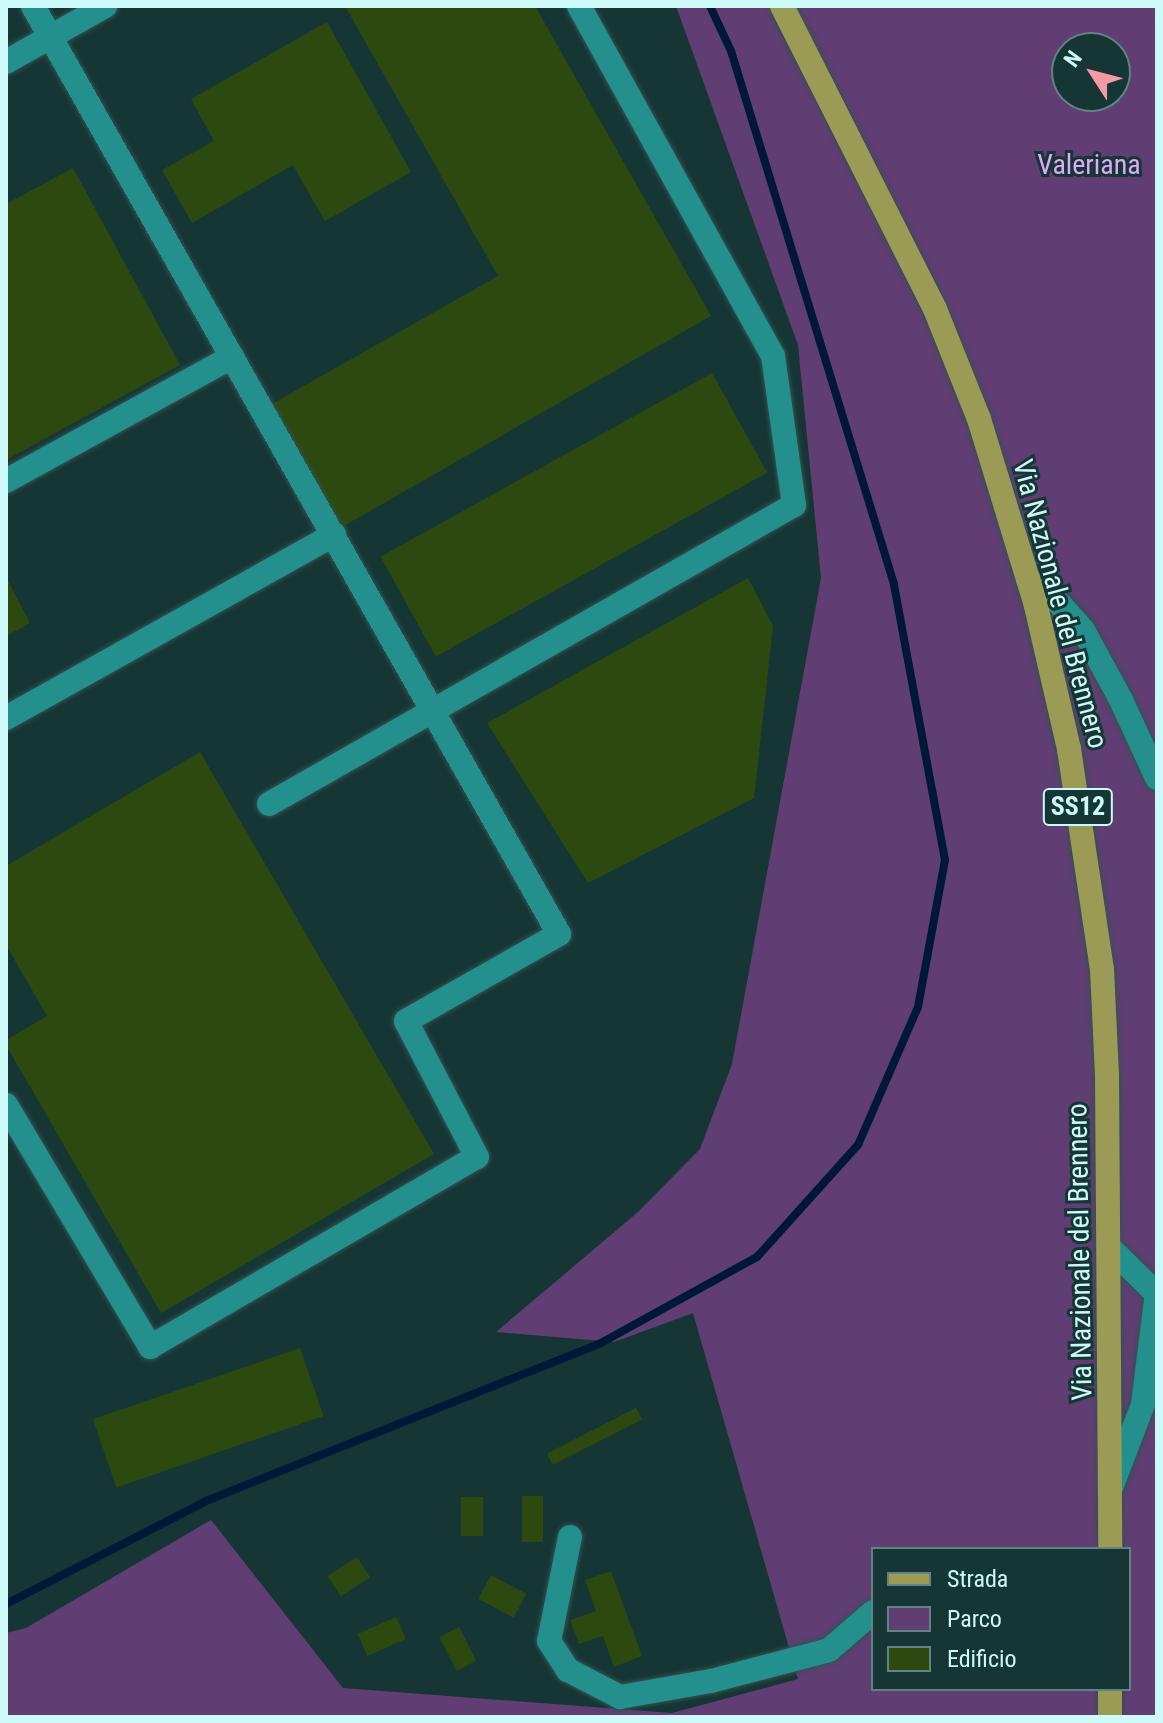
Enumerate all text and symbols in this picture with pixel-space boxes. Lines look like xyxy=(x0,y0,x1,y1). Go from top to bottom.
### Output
north arrow xyxy=(1051,32,1131,112)
text: N xyxy=(1059,46,1087,72)
park label: Valeriana xyxy=(1037,148,1141,182)
street label: Via Nazionale del Brennero xyxy=(1005,456,1115,752)
road number: SS12 xyxy=(1042,785,1114,829)
street label: Via Nazionale del Brennero xyxy=(1061,1103,1099,1401)
legend xyxy=(871,1547,1131,1691)
text: Strada xyxy=(947,1565,1008,1593)
text: Parco xyxy=(947,1605,1002,1633)
text: Edificio xyxy=(947,1645,1017,1673)

